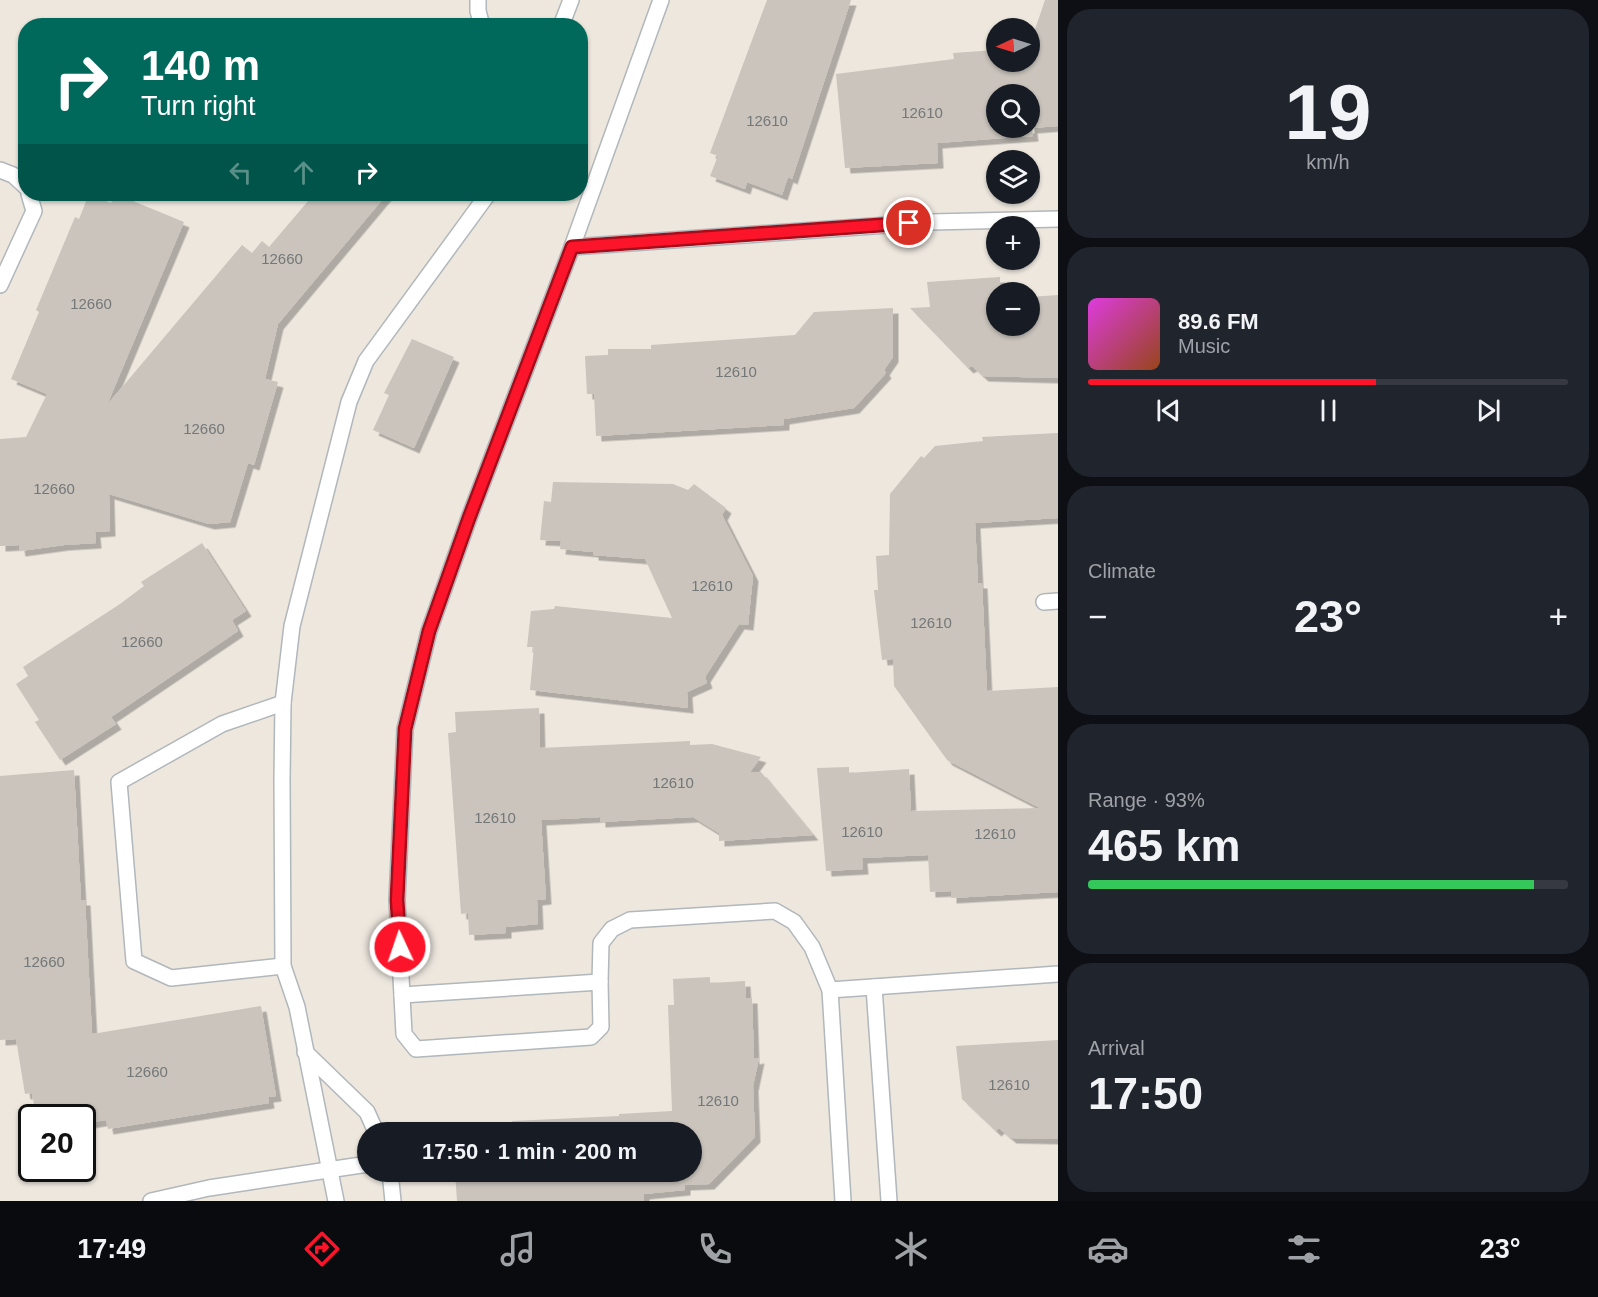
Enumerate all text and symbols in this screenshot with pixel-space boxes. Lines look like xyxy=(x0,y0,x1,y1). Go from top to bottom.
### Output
north arrow xyxy=(986,18,1040,72)
map controls xyxy=(986,18,1040,336)
icon: right xyxy=(42,42,120,120)
text: 140 m xyxy=(141,42,260,89)
text: 19 xyxy=(1285,68,1371,156)
button: search xyxy=(986,84,1040,138)
text: Turn right xyxy=(141,91,256,121)
house number: 12610 xyxy=(901,104,943,121)
house number: 12610 xyxy=(746,112,788,129)
button: layers xyxy=(986,150,1040,204)
text: km/h xyxy=(1306,151,1350,173)
icon: left xyxy=(224,156,257,189)
icon: ahead xyxy=(287,156,320,189)
icon: right xyxy=(350,156,383,189)
pin xyxy=(883,197,934,248)
icon: arrive xyxy=(892,206,925,239)
button: + xyxy=(986,216,1040,270)
house number: 12660 xyxy=(261,250,303,267)
button: − xyxy=(986,282,1040,336)
house number: 12660 xyxy=(70,295,112,312)
text: 89.6 FM xyxy=(1178,309,1259,334)
text: Music xyxy=(1178,335,1230,357)
house number: 12610 xyxy=(715,363,757,380)
icon: previous xyxy=(1152,394,1185,427)
icon: pause xyxy=(1312,394,1345,427)
icon: next xyxy=(1472,394,1505,427)
house number: 12660 xyxy=(183,420,225,437)
house number: 12660 xyxy=(33,480,75,497)
text: Climate xyxy=(1088,560,1156,582)
house number: 12610 xyxy=(691,577,733,594)
text: 23° xyxy=(1294,591,1362,642)
text: − xyxy=(1088,598,1107,635)
text: + xyxy=(1549,598,1568,635)
house number: 12610 xyxy=(910,614,952,631)
house number: 12660 xyxy=(121,633,163,650)
house number: 12610 xyxy=(652,774,694,791)
text: Range · 93% xyxy=(1088,789,1205,811)
house number: 12610 xyxy=(474,809,516,826)
text: 465 km xyxy=(1088,820,1241,871)
house number: 12610 xyxy=(841,823,883,840)
house number: 12610 xyxy=(974,825,1016,842)
position arrow xyxy=(368,915,432,979)
house number: 12660 xyxy=(23,953,65,970)
text: Arrival xyxy=(1088,1037,1145,1059)
house number: 12660 xyxy=(126,1063,168,1080)
text: 17:50 xyxy=(1088,1068,1203,1119)
house number: 12610 xyxy=(988,1076,1030,1093)
house number: 12610 xyxy=(697,1092,739,1109)
speed limit sign: 20 xyxy=(18,1104,96,1182)
text: 17:50 · 1 min · 200 m xyxy=(422,1139,637,1164)
icon: directions xyxy=(301,1228,343,1270)
icon: music xyxy=(497,1228,539,1270)
icon: phone xyxy=(694,1228,736,1270)
icon: climate xyxy=(890,1228,932,1270)
icon: car xyxy=(1087,1228,1129,1270)
icon: filters xyxy=(1283,1228,1325,1270)
text: 17:49 xyxy=(77,1234,146,1264)
text: 23° xyxy=(1480,1234,1521,1264)

